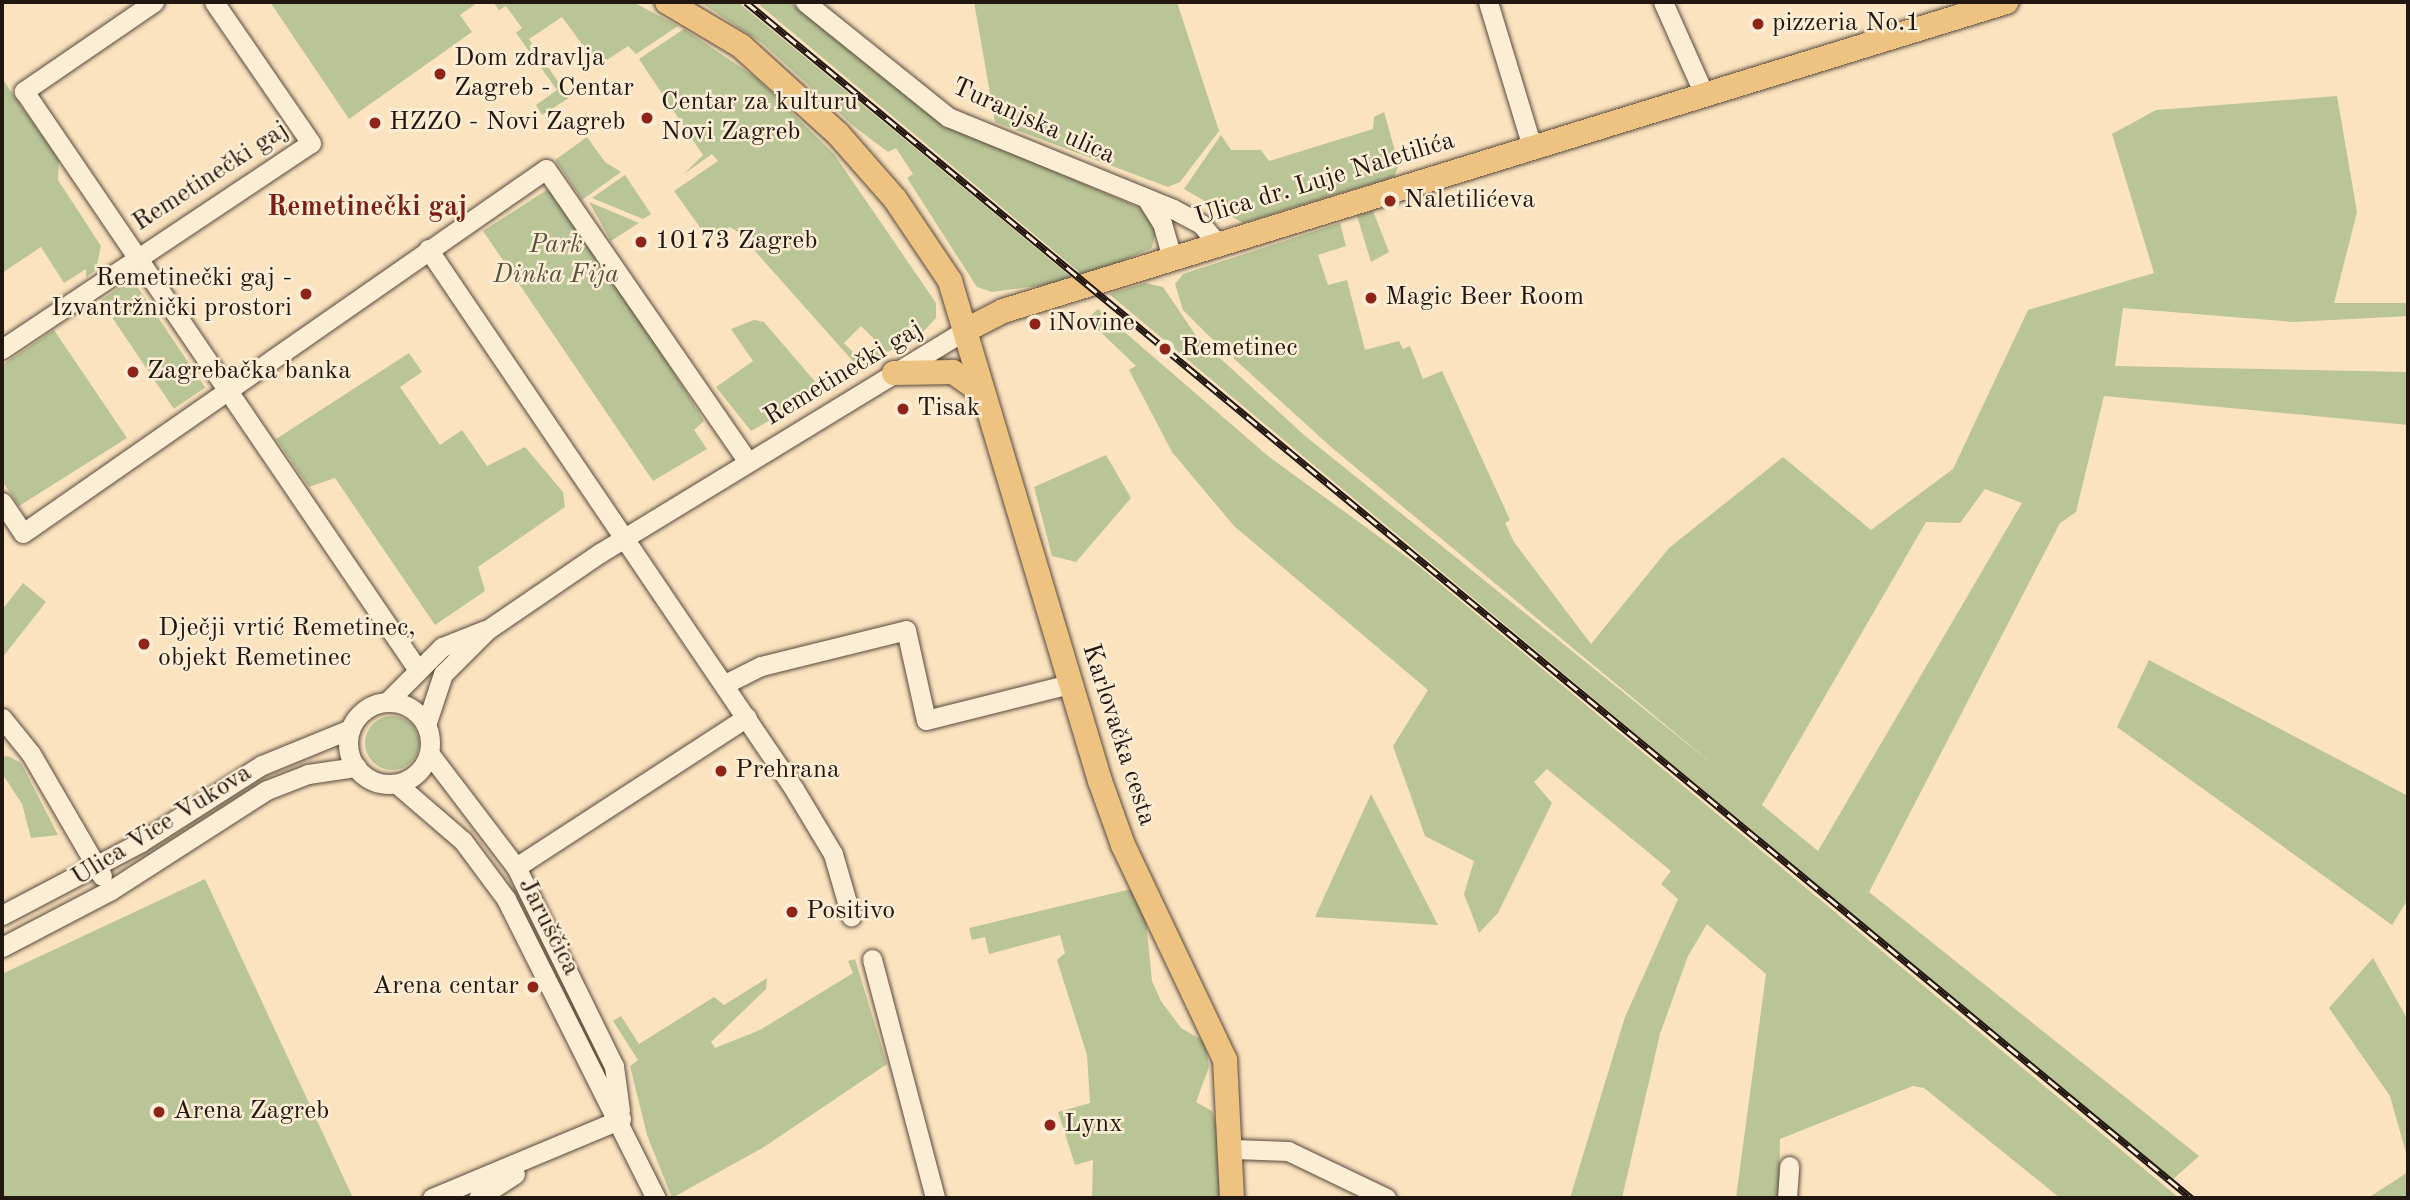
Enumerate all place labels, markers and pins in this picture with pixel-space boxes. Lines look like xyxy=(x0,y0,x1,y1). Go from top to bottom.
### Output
place label: pizzeria No.1 xyxy=(1772,8,1920,40)
marker: pizzeria No.1 xyxy=(1750,16,1766,32)
place label: Dom zdravlja Zagreb - Centar xyxy=(454,43,634,104)
marker: Dom zdravlja Zagreb - Centar xyxy=(432,66,448,82)
place label: Centar za kulturu Novi Zagreb xyxy=(661,87,858,148)
place label: HZZO - Novi Zagreb xyxy=(389,107,625,139)
marker: Centar za kulturu Novi Zagreb xyxy=(639,110,655,126)
marker: HZZO - Novi Zagreb xyxy=(367,115,383,131)
place label: Naletilićeva xyxy=(1404,185,1535,217)
marker: Naletilićeva xyxy=(1382,193,1398,209)
place label: 10173 Zagreb xyxy=(655,226,817,258)
marker: 10173 Zagreb xyxy=(633,234,649,250)
place label: Remetinečki gaj - Izvantržnički prostori xyxy=(51,263,292,324)
place label: Magic Beer Room xyxy=(1385,282,1584,314)
marker: Remetinečki gaj - Izvantržnički prostori xyxy=(298,286,314,302)
marker: Magic Beer Room xyxy=(1363,290,1379,306)
place label: iNovine xyxy=(1049,308,1135,340)
marker: iNovine xyxy=(1027,316,1043,332)
place label: Remetinec xyxy=(1181,333,1298,365)
marker: Remetinec xyxy=(1155,339,1175,359)
place label: Zagrebačka banka xyxy=(147,356,351,388)
marker: Zagrebačka banka xyxy=(125,364,141,380)
place label: Tisak xyxy=(917,393,980,425)
marker: Tisak xyxy=(895,401,911,417)
place label: Dječji vrtić Remetinec, objekt Remetinec xyxy=(158,613,416,674)
marker: Dječji vrtić Remetinec, objekt Remetinec xyxy=(136,636,152,652)
place label: Prehrana xyxy=(735,755,840,787)
marker: Prehrana xyxy=(713,763,729,779)
place label: Positivo xyxy=(806,896,895,928)
marker: Positivo xyxy=(784,904,800,920)
place label: Arena centar xyxy=(372,971,519,1003)
marker: Arena centar xyxy=(525,979,541,995)
place label: Arena Zagreb xyxy=(173,1096,329,1128)
marker: Arena Zagreb xyxy=(151,1104,167,1120)
place label: Lynx xyxy=(1064,1109,1123,1141)
marker: Lynx xyxy=(1042,1117,1058,1133)

